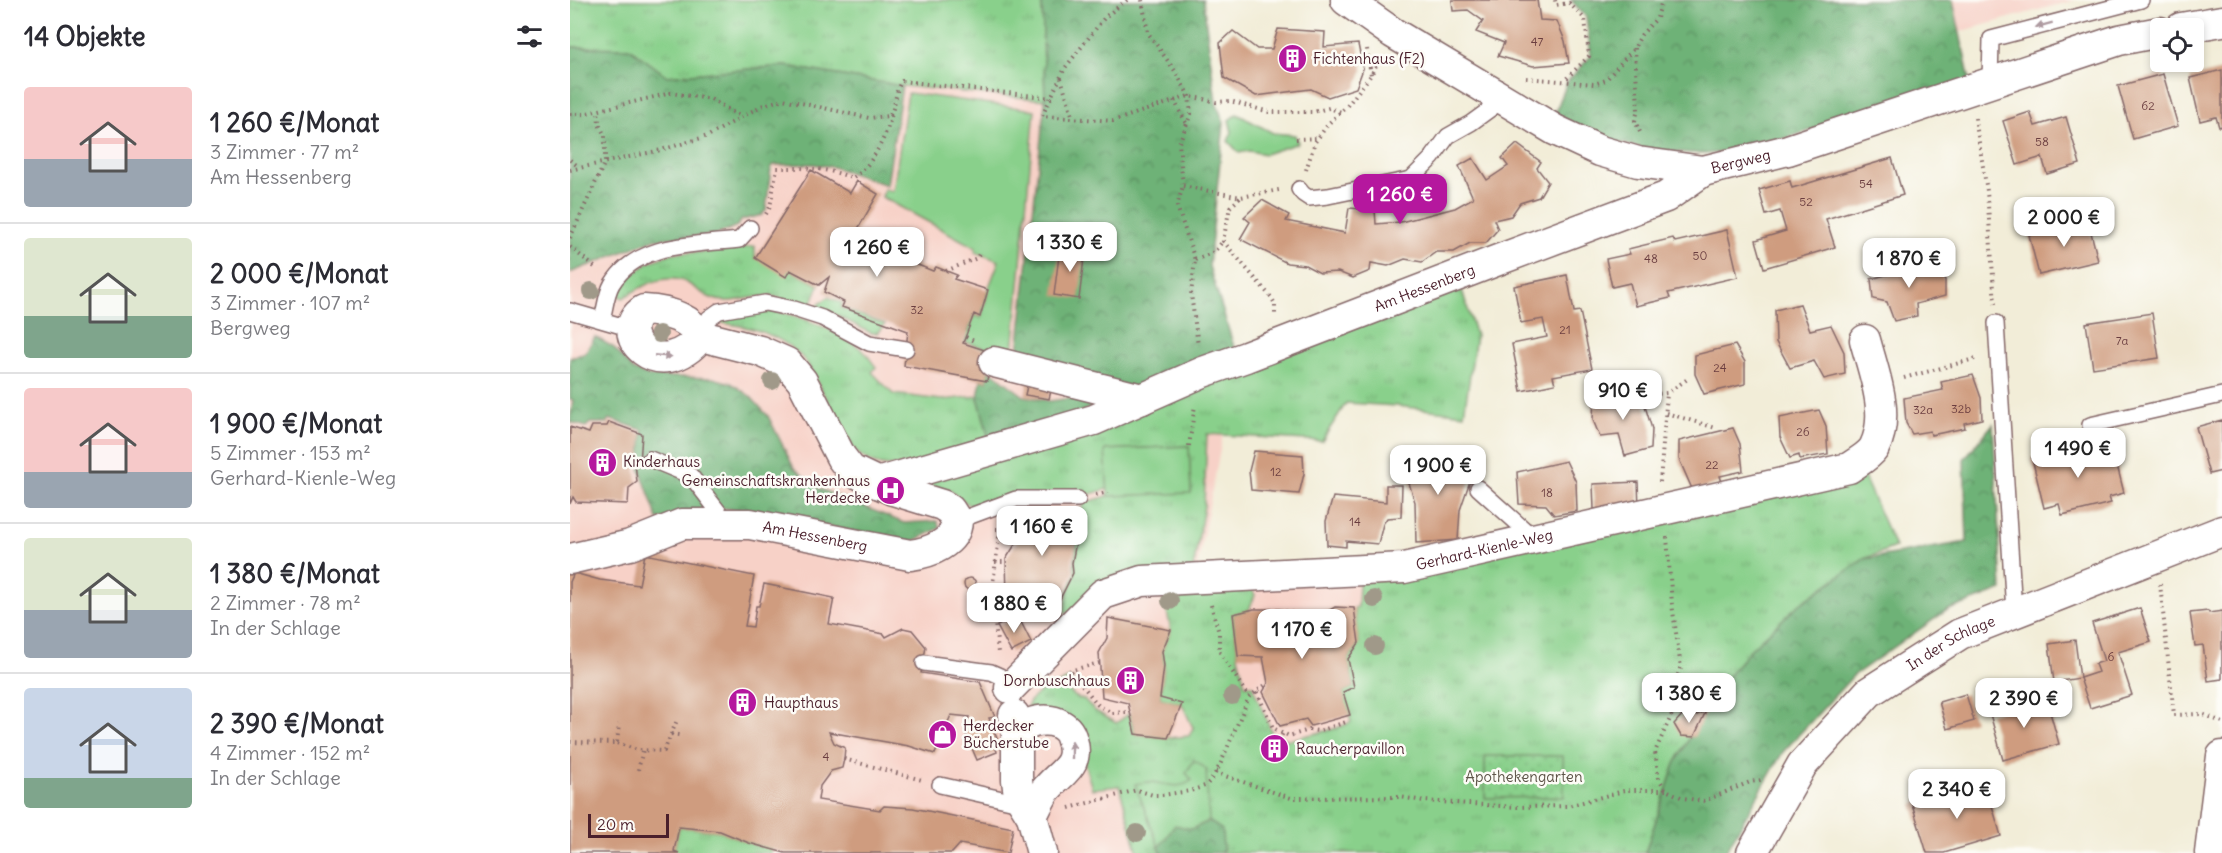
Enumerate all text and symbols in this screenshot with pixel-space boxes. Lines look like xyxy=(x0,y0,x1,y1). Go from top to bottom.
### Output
map controls xyxy=(2150,18,2204,72)
button: locate xyxy=(2150,18,2204,72)
text: 14 Objekte xyxy=(24,20,146,53)
icon: filters xyxy=(513,20,546,53)
one-way arrow xyxy=(2035,21,2053,31)
house number: 47 xyxy=(1531,34,1543,49)
building icon: Fichtenhaus (F2) xyxy=(1276,43,1308,75)
place label: Fichtenhaus (F2) xyxy=(1313,49,1424,68)
house number: 62 xyxy=(2141,98,2155,113)
text: 1 260 €/Monat xyxy=(210,106,379,139)
icon: home xyxy=(72,111,144,183)
house number: 58 xyxy=(2035,134,2049,149)
text: 3 Zimmer · 77 m² xyxy=(210,139,359,164)
street label: Bergweg xyxy=(1709,145,1772,178)
text: Am Hessenberg xyxy=(210,164,352,189)
pin: 1 260 € xyxy=(1345,174,1455,225)
house number: 54 xyxy=(1859,176,1873,191)
text: 1 260 € xyxy=(1367,181,1433,206)
house number: 52 xyxy=(1799,194,1813,209)
pin: 2 000 € xyxy=(2009,197,2119,248)
text: 2 000 € xyxy=(2028,204,2100,229)
pin: 1 330 € xyxy=(1015,222,1125,273)
pin: 1 260 € xyxy=(822,227,932,278)
text: 1 330 € xyxy=(1037,229,1103,254)
text: 1 260 € xyxy=(844,234,910,259)
pin: 1 870 € xyxy=(1854,238,1964,289)
text: 1 870 € xyxy=(1877,245,1941,270)
house number: 50 xyxy=(1693,248,1708,263)
house number: 48 xyxy=(1644,251,1658,266)
text: 2 000 €/Monat xyxy=(210,257,388,290)
street label: Am Hessenberg xyxy=(1371,260,1477,316)
icon: home xyxy=(72,262,144,334)
text: 3 Zimmer · 107 m² xyxy=(210,290,370,315)
house number: 32 xyxy=(910,302,924,317)
text: Bergweg xyxy=(210,315,291,340)
house number: 21 xyxy=(1559,322,1571,337)
house number: 7a xyxy=(2116,333,2129,348)
one-way arrow xyxy=(654,351,673,361)
house number: 24 xyxy=(1713,360,1727,375)
pin: 910 € xyxy=(1581,370,1665,421)
text: 910 € xyxy=(1598,377,1648,402)
house number: 32b xyxy=(1951,401,1971,416)
house number: 32a xyxy=(1913,402,1933,417)
text: 1 900 €/Monat xyxy=(210,407,382,440)
icon: home xyxy=(72,412,144,484)
house number: 26 xyxy=(1796,424,1810,439)
pin: 1 490 € xyxy=(2023,428,2133,479)
text: 1 490 € xyxy=(2045,435,2111,460)
text: 5 Zimmer · 153 m² xyxy=(210,440,371,465)
pin: 1 900 € xyxy=(1383,445,1493,496)
building icon: Kinderhaus xyxy=(586,446,618,478)
place label: Kinderhaus xyxy=(623,452,700,471)
text: 1 900 € xyxy=(1404,452,1472,477)
house number: 22 xyxy=(1705,457,1719,472)
house number: 12 xyxy=(1270,464,1282,479)
text: Gerhard-Kienle-Weg xyxy=(210,465,396,490)
place label: Gemeinschaftskrankenhaus Herdecke xyxy=(681,471,870,507)
hospital icon: Gemeinschaftskrankenhaus Herdecke xyxy=(875,474,907,506)
house number: 18 xyxy=(1541,485,1553,500)
pin: 1 160 € xyxy=(987,506,1097,557)
text: 1 160 € xyxy=(1011,513,1073,538)
house number: 14 xyxy=(1349,514,1361,529)
street label: Am Hessenberg xyxy=(761,517,869,556)
street label: Gerhard-Kienle-Weg xyxy=(1414,525,1555,574)
text: 1 380 €/Monat xyxy=(210,557,380,590)
icon: home xyxy=(72,562,144,634)
pin: 1 880 € xyxy=(959,583,1069,634)
text: 2 Zimmer · 78 m² xyxy=(210,590,361,615)
text: 1 880 € xyxy=(981,590,1047,615)
pin: 1 170 € xyxy=(1247,609,1357,660)
street label: In der Schlage xyxy=(1903,611,1998,675)
text: In der Schlage xyxy=(210,615,341,640)
text: 1 170 € xyxy=(1271,616,1333,641)
house number: 6 xyxy=(2108,649,2115,664)
building icon: Dornbuschhaus xyxy=(1115,665,1147,697)
place label: Dornbuschhaus xyxy=(1003,671,1110,690)
pin: 1 380 € xyxy=(1634,673,1744,724)
pin: 2 390 € xyxy=(1969,678,2079,729)
text: 1 380 € xyxy=(1656,680,1722,705)
text: 2 390 € xyxy=(1989,685,2059,710)
building icon: Haupthaus xyxy=(727,687,759,719)
place label: Haupthaus xyxy=(764,693,838,712)
text: 2 390 €/Monat xyxy=(210,707,384,740)
icon: home xyxy=(72,712,144,784)
place label: Herdecker Bücherstube xyxy=(963,716,1049,752)
shop icon: Herdecker Bücherstube xyxy=(926,719,958,751)
building icon: Raucherpavillon xyxy=(1259,733,1291,765)
place label: Raucherpavillon xyxy=(1296,739,1405,758)
text: 4 Zimmer · 152 m² xyxy=(210,740,370,765)
one-way arrow xyxy=(1067,740,1077,759)
house number: 4 xyxy=(823,749,830,764)
text: In der Schlage xyxy=(210,765,341,790)
park label: Apothekengarten xyxy=(1465,767,1583,786)
pin: 2 340 € xyxy=(1902,769,2012,820)
text: 2 340 € xyxy=(1922,776,1992,801)
scale bar xyxy=(588,811,669,838)
text: 20 m xyxy=(597,814,634,834)

